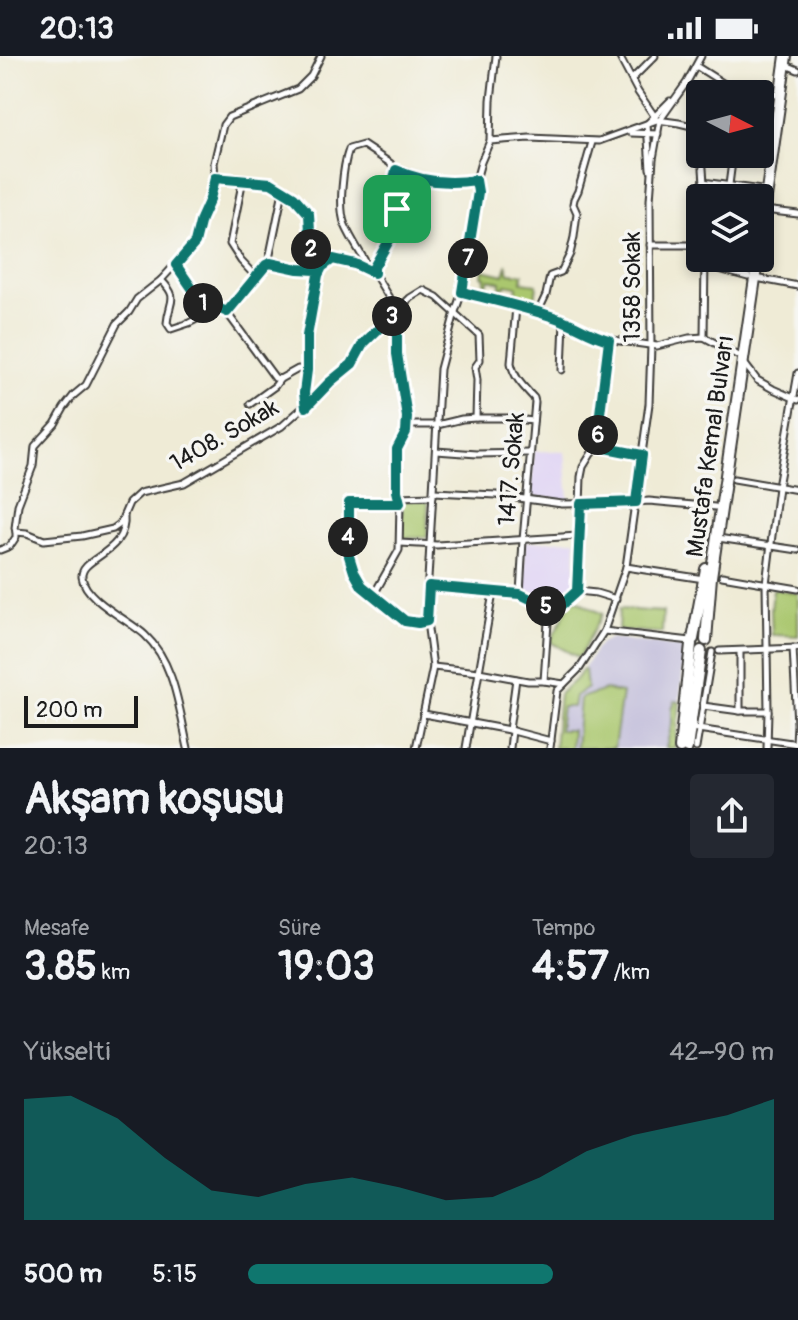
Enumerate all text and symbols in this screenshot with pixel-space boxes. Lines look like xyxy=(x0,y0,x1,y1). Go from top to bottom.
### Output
text: 20:13 xyxy=(40,10,114,47)
north arrow xyxy=(686,80,774,168)
map controls xyxy=(686,80,774,272)
pin xyxy=(363,175,431,243)
button: layers xyxy=(686,184,774,272)
icon: arrive xyxy=(375,187,419,231)
pin: 2 xyxy=(291,229,331,269)
street label: 1358 Sokak xyxy=(618,231,647,343)
text: 2 xyxy=(305,235,317,263)
pin: 7 xyxy=(448,238,488,278)
text: 7 xyxy=(462,244,474,272)
pin: 1 xyxy=(183,283,223,323)
text: 1 xyxy=(199,289,207,317)
pin: 3 xyxy=(372,296,412,336)
text: 3 xyxy=(386,302,398,330)
street label: Mustafa Kemal Bulvarı xyxy=(681,333,740,559)
street label: 1408. Sokak xyxy=(165,393,284,478)
street label: 1417. Sokak xyxy=(492,411,531,527)
pin: 6 xyxy=(578,415,618,455)
text: 6 xyxy=(592,421,604,449)
pin: 4 xyxy=(328,517,368,557)
text: 4 xyxy=(342,523,354,551)
pin: 5 xyxy=(526,586,566,626)
text: 5 xyxy=(540,592,552,620)
scale bar xyxy=(24,692,138,728)
text: 200 m xyxy=(36,696,103,724)
text: Akşam koşusu xyxy=(24,772,284,827)
button: share xyxy=(690,774,774,858)
text: 20:13 xyxy=(24,830,88,862)
text: Mesafe xyxy=(24,914,89,942)
text: Süre xyxy=(278,914,320,942)
text: Tempo xyxy=(532,914,595,942)
text: 3.85 xyxy=(24,942,97,991)
text: 19:03 xyxy=(278,942,375,991)
text: 4:57 xyxy=(532,942,609,991)
text: km xyxy=(97,958,130,986)
text: /km xyxy=(609,958,650,986)
text: Yükselti xyxy=(24,1036,110,1068)
text: 42–90 m xyxy=(669,1036,774,1068)
text: 500 m xyxy=(24,1258,102,1290)
text: 5:15 xyxy=(152,1258,197,1290)

